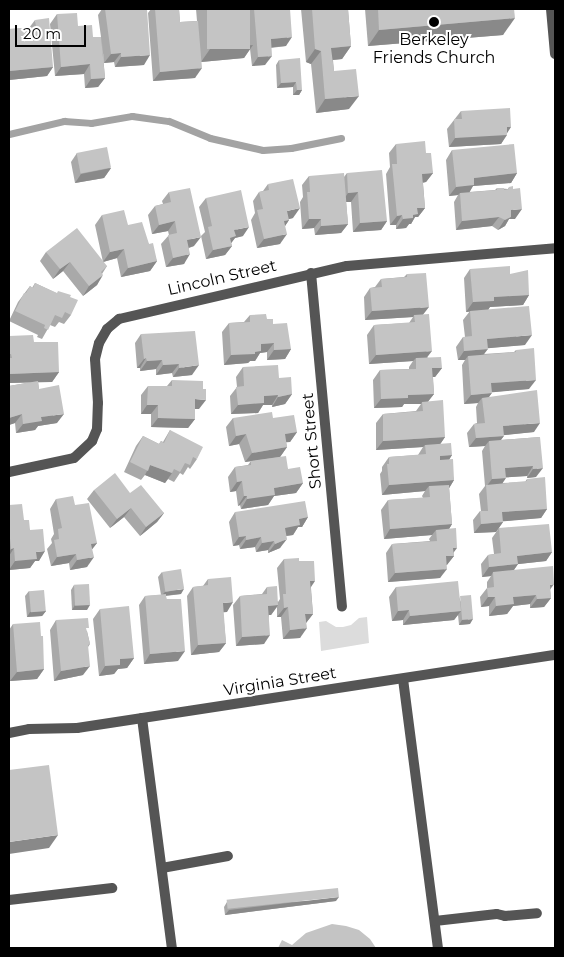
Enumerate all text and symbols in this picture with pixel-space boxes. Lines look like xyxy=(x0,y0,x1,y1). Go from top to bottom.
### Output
scale bar xyxy=(18,15,89,47)
marker: Berkeley Friends Church xyxy=(428,16,440,28)
text: 20 m xyxy=(23,24,61,43)
place label: Berkeley Friends Church xyxy=(373,30,495,68)
street label: Lincoln Street xyxy=(166,256,278,300)
street label: Short Street xyxy=(298,392,326,490)
street label: Virginia Street xyxy=(222,664,338,700)

